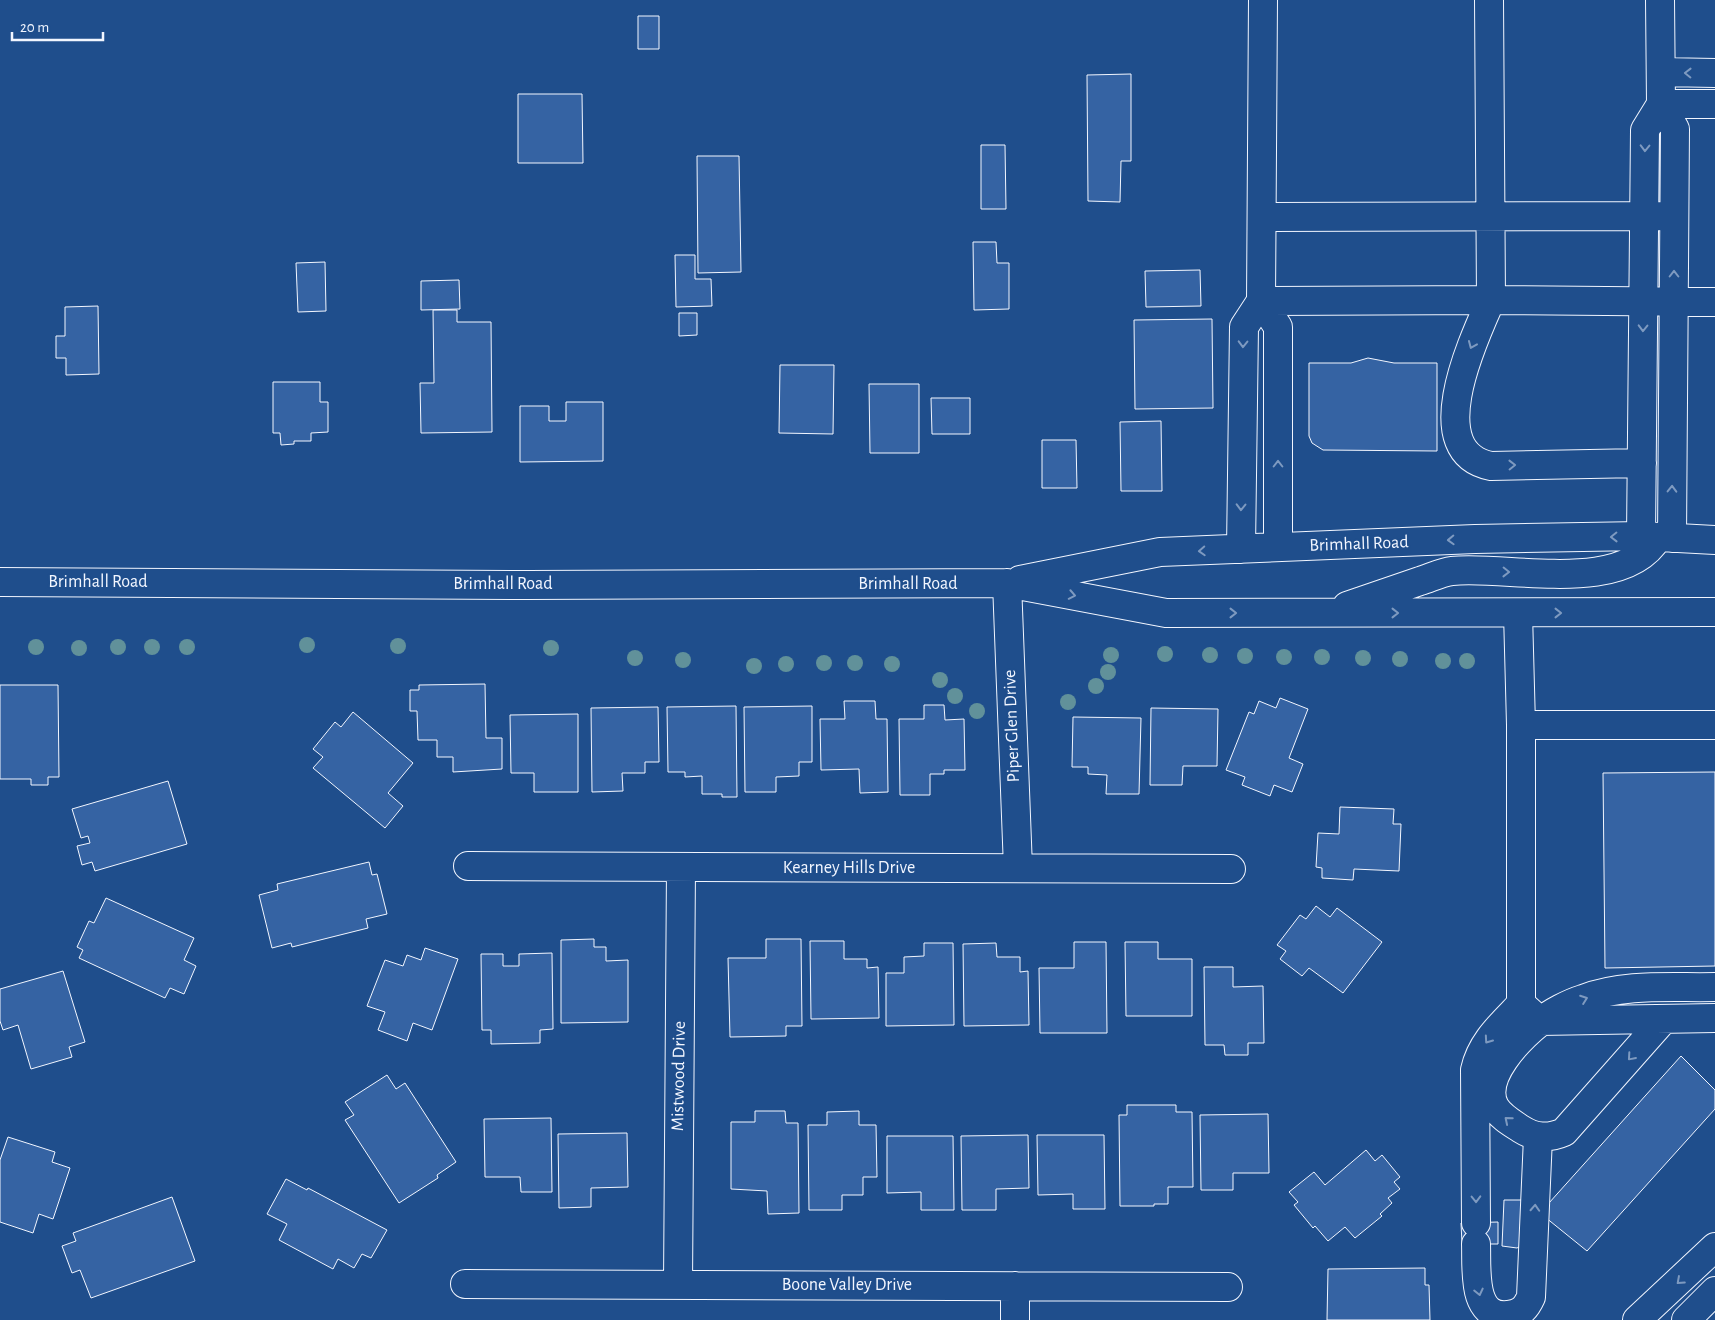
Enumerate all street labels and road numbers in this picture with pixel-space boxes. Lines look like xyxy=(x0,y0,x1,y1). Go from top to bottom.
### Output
street label: Brimhall Road xyxy=(1309,533,1409,555)
street label: Brimhall Road xyxy=(48,573,148,591)
street label: Brimhall Road xyxy=(453,575,553,593)
street label: Brimhall Road xyxy=(858,575,958,593)
street label: Piper Glen Drive xyxy=(1001,669,1023,783)
street label: Kearney Hills Drive xyxy=(783,859,915,877)
street label: Mistwood Drive xyxy=(669,1021,689,1131)
street label: Boone Valley Drive xyxy=(782,1276,912,1294)

